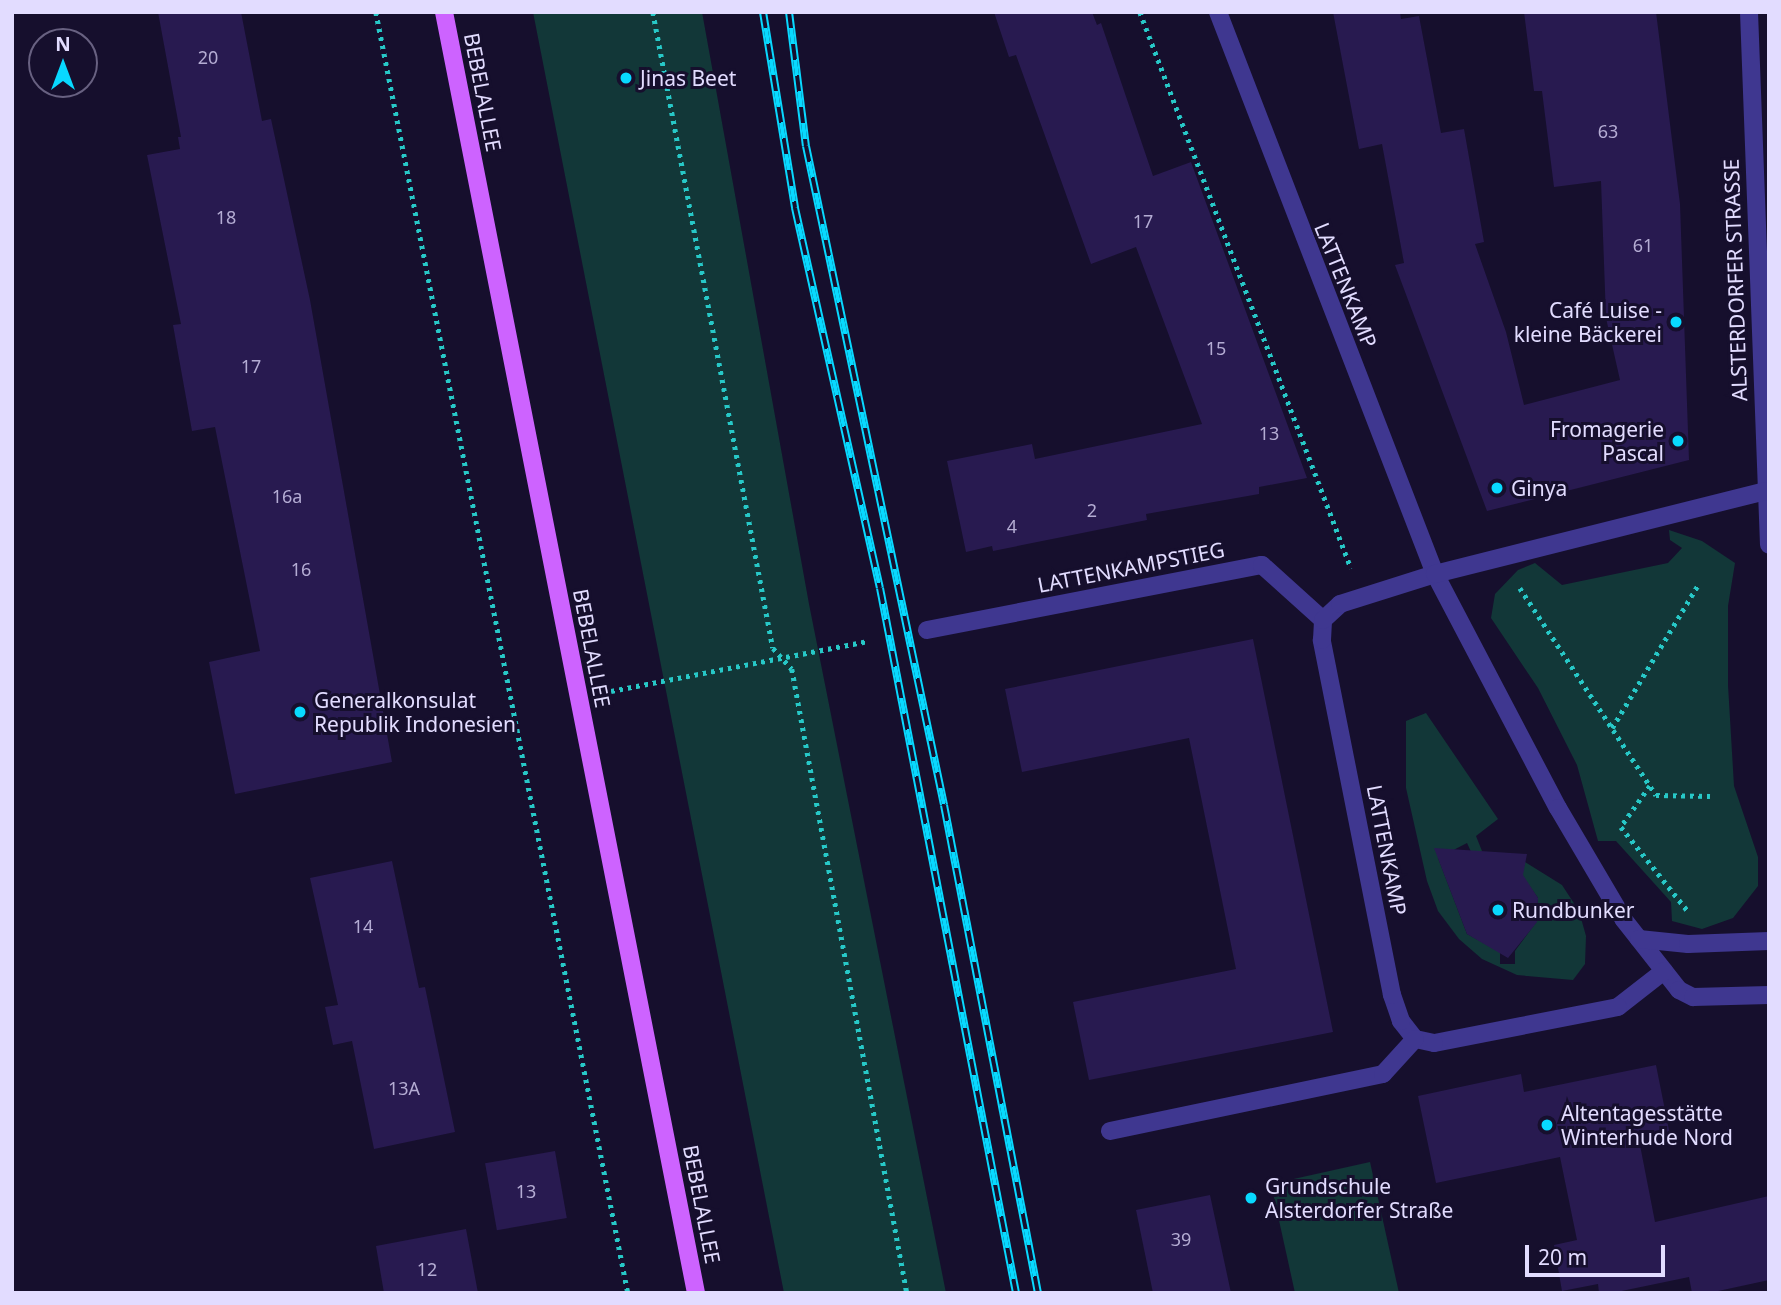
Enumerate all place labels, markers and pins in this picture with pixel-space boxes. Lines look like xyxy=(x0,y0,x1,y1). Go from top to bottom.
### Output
place label: Jinas Beet xyxy=(640,65,736,91)
marker: Jinas Beet xyxy=(618,70,634,86)
place label: Café Luise - kleine Bäckerei xyxy=(1514,297,1662,347)
marker: Café Luise - kleine Bäckerei xyxy=(1668,314,1684,330)
place label: Fromagerie Pascal xyxy=(1550,416,1664,466)
marker: Fromagerie Pascal xyxy=(1670,433,1686,449)
place label: Ginya xyxy=(1511,475,1567,501)
marker: Ginya xyxy=(1489,480,1505,496)
place label: Generalkonsulat Republik Indonesien xyxy=(314,687,516,737)
marker: Generalkonsulat Republik Indonesien xyxy=(292,704,308,720)
place label: Rundbunker xyxy=(1512,897,1635,923)
marker: Rundbunker xyxy=(1490,902,1506,918)
place label: Altentagesstätte Winterhude Nord xyxy=(1561,1100,1733,1150)
marker: Altentagesstätte Winterhude Nord xyxy=(1539,1117,1555,1133)
place label: Grundschule Alsterdorfer Straße xyxy=(1265,1173,1453,1223)
marker: Grundschule Alsterdorfer Straße xyxy=(1243,1190,1259,1206)

